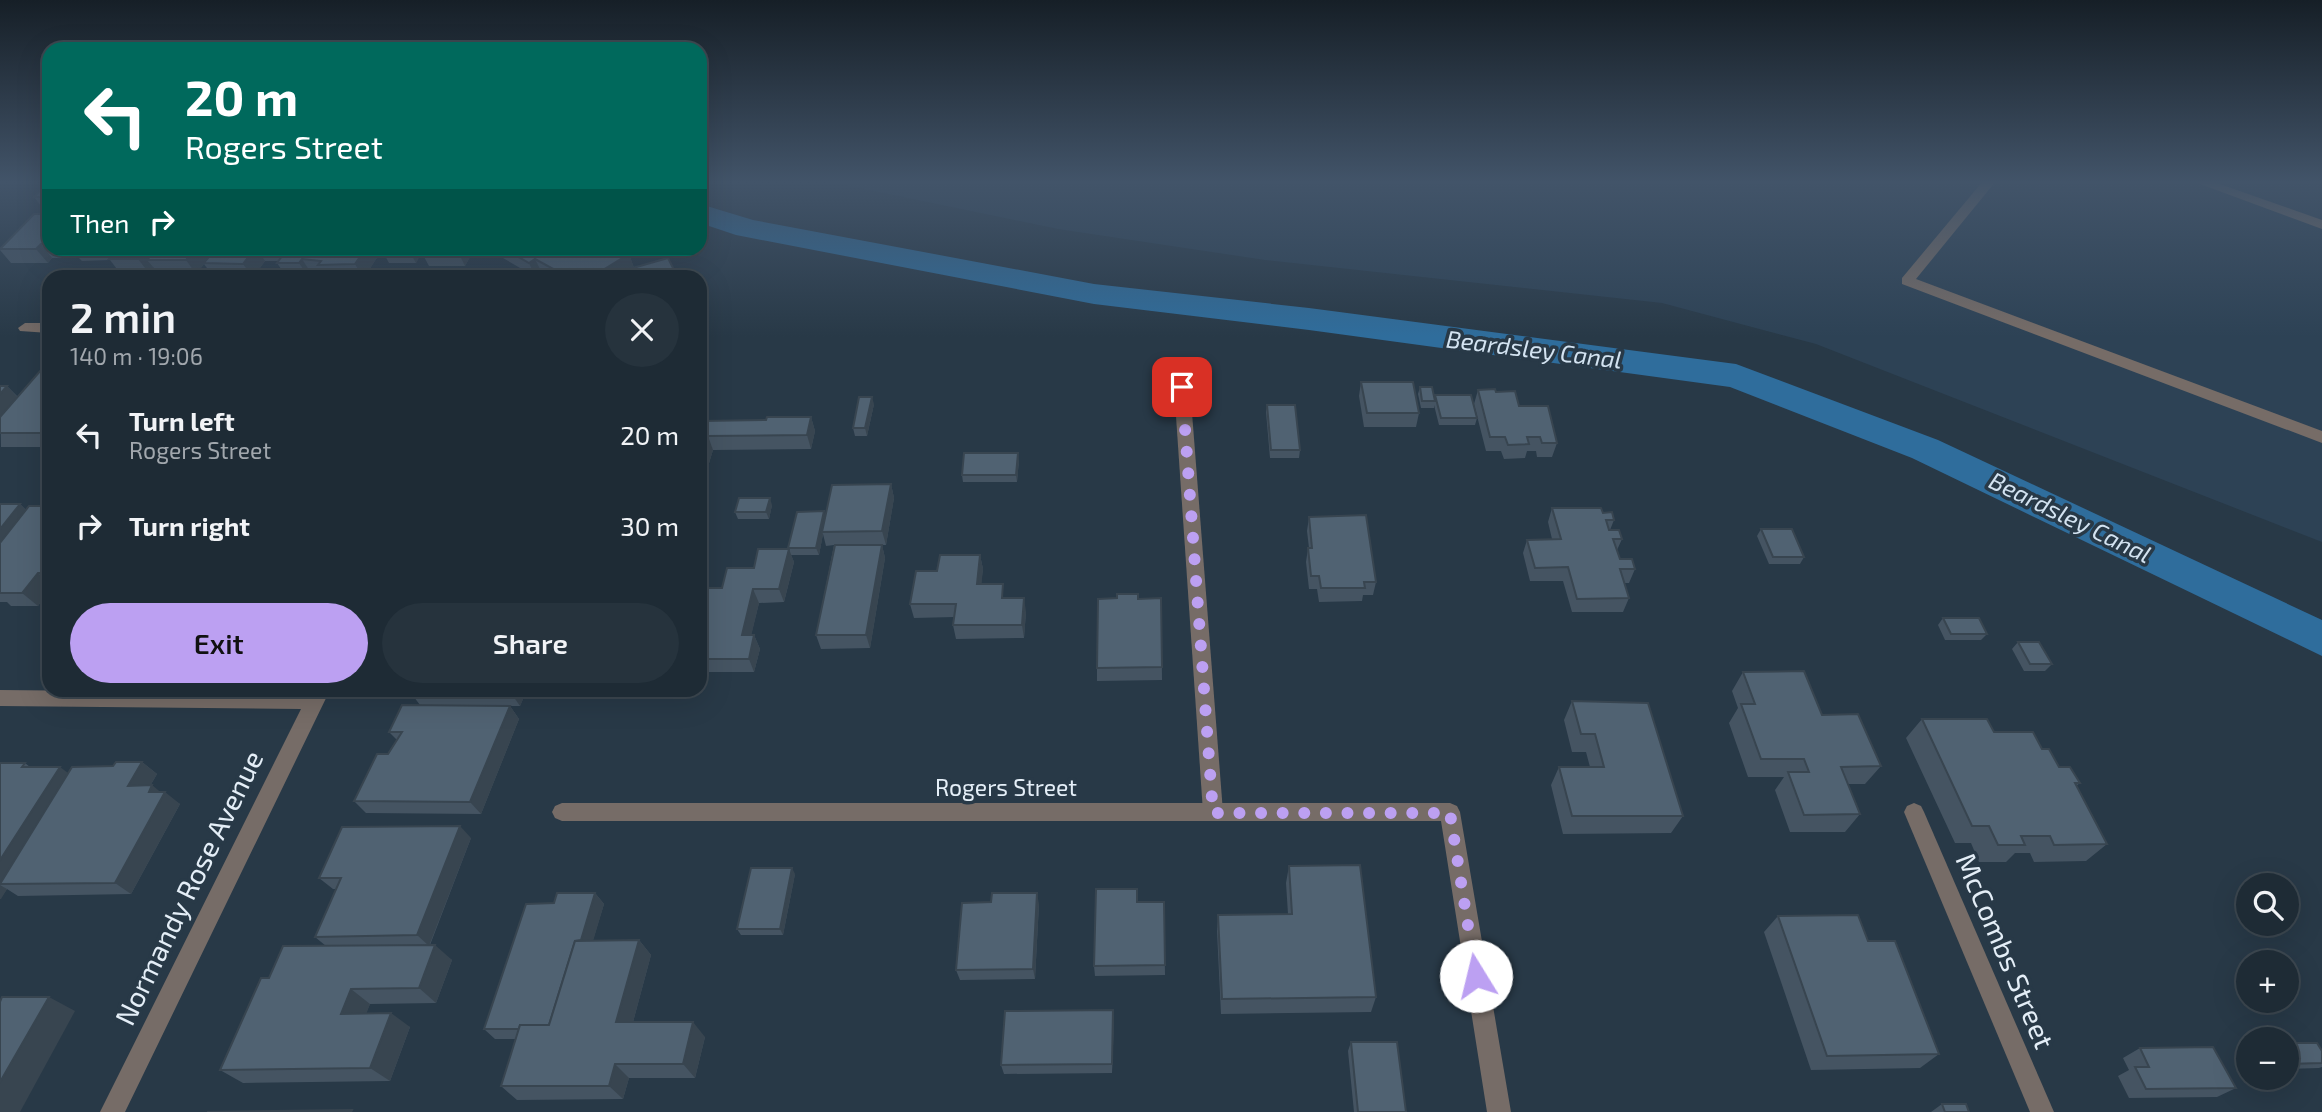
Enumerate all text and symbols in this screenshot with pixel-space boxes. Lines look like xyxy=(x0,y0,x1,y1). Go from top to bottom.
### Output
text: 20 m xyxy=(185,67,298,126)
icon: left xyxy=(70,70,161,161)
text: Rogers Street xyxy=(185,127,383,165)
icon: right xyxy=(143,203,181,241)
text: Then xyxy=(70,207,129,238)
text: 2 min xyxy=(70,291,176,341)
button: close xyxy=(605,293,679,367)
water label: Beardsley Canal xyxy=(1445,323,1624,374)
text: 140 m · 19:06 xyxy=(70,342,203,370)
pin xyxy=(1152,357,1212,417)
icon: arrive xyxy=(1163,368,1201,406)
text: Turn left xyxy=(129,405,235,436)
icon: left xyxy=(70,416,108,454)
text: 20 m xyxy=(620,419,679,450)
text: Rogers Street xyxy=(129,436,271,464)
water label: Beardsley Canal xyxy=(1985,465,2156,568)
icon: right xyxy=(70,507,108,545)
text: Turn right xyxy=(129,510,250,541)
text: 30 m xyxy=(620,510,679,541)
button: Exit xyxy=(70,603,368,683)
button: Share xyxy=(382,603,679,683)
street label: Normandy Rose Avenue xyxy=(107,745,269,1030)
street label: Rogers Street xyxy=(935,773,1077,801)
street label: McCombs Street xyxy=(1949,848,2062,1053)
map controls xyxy=(2236,873,2299,1090)
button: search xyxy=(2236,873,2299,936)
position arrow xyxy=(1439,939,1513,1013)
button: + xyxy=(2236,950,2299,1013)
button: − xyxy=(2236,1027,2299,1090)

